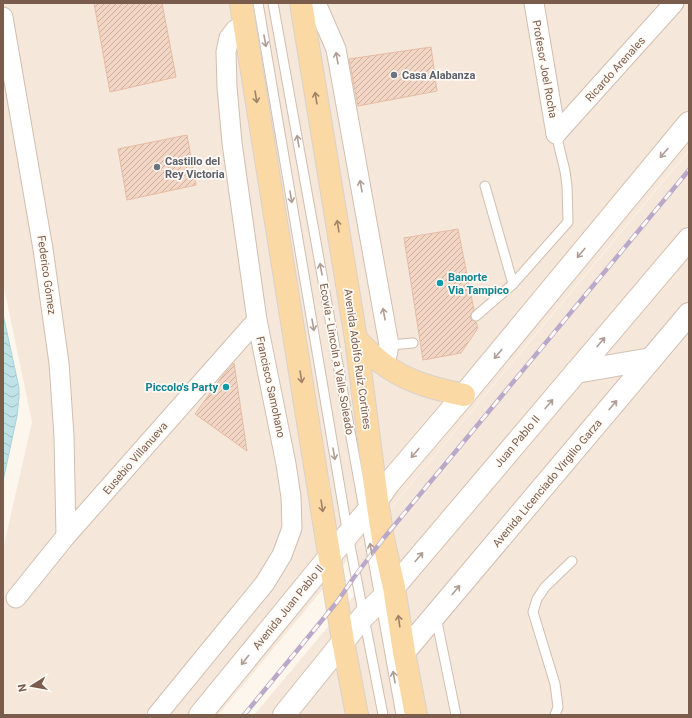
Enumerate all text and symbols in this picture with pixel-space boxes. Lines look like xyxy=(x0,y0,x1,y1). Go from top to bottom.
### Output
street label: Profesor Joel Rocha xyxy=(529,19,560,119)
one-way arrow xyxy=(261,34,269,47)
street label: Ricardo Arenales xyxy=(583,34,648,104)
one-way arrow xyxy=(333,52,341,65)
place label: Casa Alabanza xyxy=(402,69,475,82)
marker: Casa Alabanza xyxy=(389,70,399,80)
one-way arrow xyxy=(253,90,261,103)
one-way arrow xyxy=(312,91,320,104)
one-way arrow xyxy=(293,135,301,148)
one-way arrow xyxy=(660,148,669,159)
place label: Castillo del Rey Victoria xyxy=(165,155,225,181)
marker: Castillo del Rey Victoria xyxy=(152,162,162,172)
one-way arrow xyxy=(356,180,364,193)
one-way arrow xyxy=(287,190,295,203)
one-way arrow xyxy=(333,220,341,233)
street label: Federico Gómez xyxy=(35,235,59,316)
one-way arrow xyxy=(577,248,586,259)
one-way arrow xyxy=(316,263,324,276)
place label: Banorte Via Tampico xyxy=(448,271,509,297)
marker: Banorte Via Tampico xyxy=(435,278,445,288)
street label: Ecovía - Lincoln a Valle Soleado xyxy=(317,282,356,436)
street label: Avenida Adolfo Ruíz Cortines xyxy=(341,288,374,431)
one-way arrow xyxy=(379,308,387,321)
one-way arrow xyxy=(309,319,317,332)
street label: Francisco Samohano xyxy=(253,335,288,439)
one-way arrow xyxy=(597,337,606,347)
one-way arrow xyxy=(494,348,503,359)
one-way arrow xyxy=(297,370,305,383)
place label: Piccolo's Party xyxy=(146,381,218,394)
marker: Piccolo's Party xyxy=(221,382,231,392)
one-way arrow xyxy=(544,399,553,410)
one-way arrow xyxy=(608,400,617,410)
street label: Juan Pablo II xyxy=(492,413,543,470)
street label: Avenida Licenciado Virgilio Garza xyxy=(490,417,605,550)
street label: Eusebio Villanueva xyxy=(100,419,170,497)
one-way arrow xyxy=(330,447,338,460)
one-way arrow xyxy=(410,448,419,458)
one-way arrow xyxy=(318,499,326,512)
one-way arrow xyxy=(367,543,375,556)
one-way arrow xyxy=(415,551,424,562)
street label: Avenida Juan Pablo II xyxy=(250,562,327,652)
one-way arrow xyxy=(452,584,461,595)
one-way arrow xyxy=(395,615,403,628)
one-way arrow xyxy=(241,654,249,665)
north arrow xyxy=(12,666,52,706)
one-way arrow xyxy=(390,670,398,683)
text: N xyxy=(16,683,30,693)

